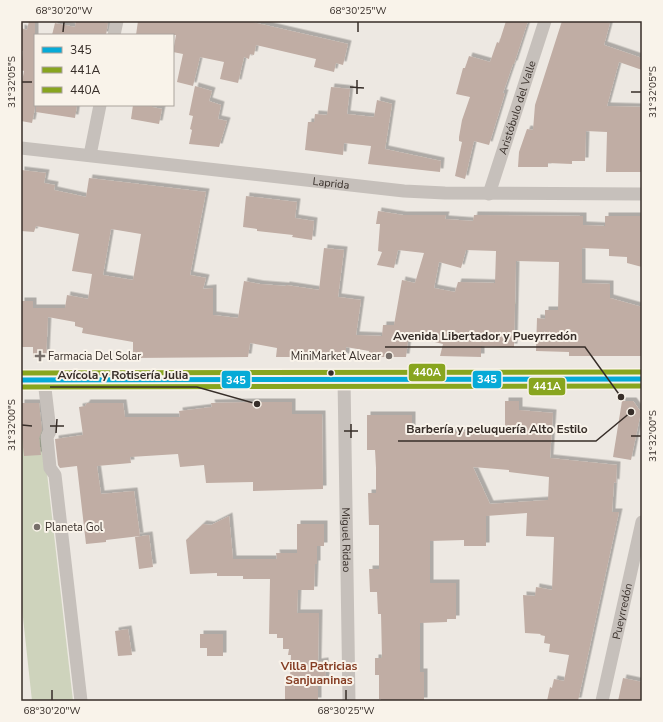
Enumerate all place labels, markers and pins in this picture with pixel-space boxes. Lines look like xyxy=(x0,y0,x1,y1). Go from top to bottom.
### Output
callout: Avenida Libertador y Pueyrredón xyxy=(385,323,585,347)
place label: Farmacia Del Solar xyxy=(48,349,141,364)
place label: MiniMarket Alvear xyxy=(291,349,381,364)
marker: Farmacia Del Solar xyxy=(35,351,45,361)
marker: MiniMarket Alvear xyxy=(384,351,394,361)
callout: Avícola y Rotisería Julia xyxy=(50,363,197,387)
unlabelled marker xyxy=(326,368,336,378)
callout: Barbería y peluquería Alto Estilo xyxy=(398,417,596,441)
place label: Planeta Gol xyxy=(45,520,104,535)
marker: Planeta Gol xyxy=(32,522,42,532)

